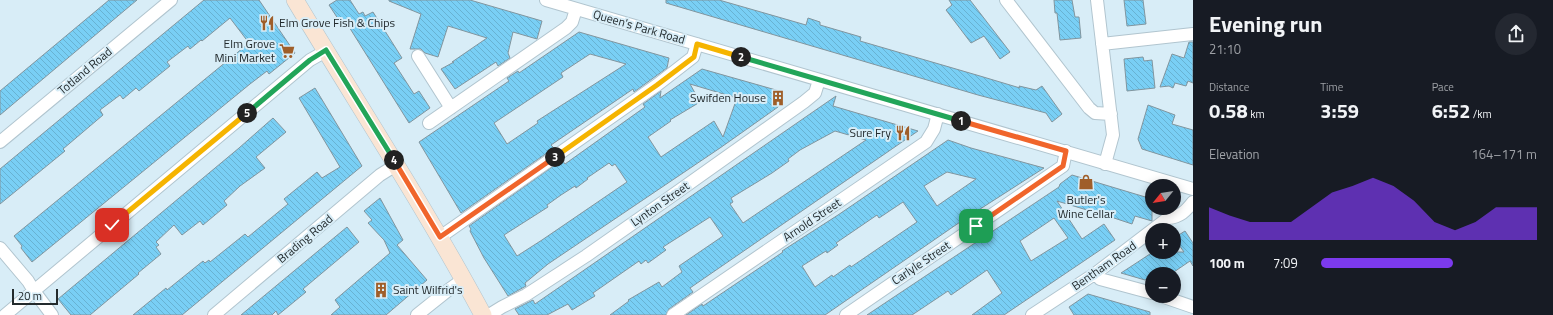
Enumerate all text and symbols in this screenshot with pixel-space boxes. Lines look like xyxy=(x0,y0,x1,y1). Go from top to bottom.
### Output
street label: Queen's Park Road xyxy=(591,4,687,49)
text: Evening run xyxy=(1209,7,1322,41)
place label: Elm Grove Fish & Chips xyxy=(279,13,396,32)
button: share xyxy=(1495,13,1537,55)
restaurant icon: Elm Grove Fish & Chips xyxy=(258,14,276,32)
place label: Elm Grove Mini Market xyxy=(215,34,276,67)
text: 21:10 xyxy=(1209,39,1241,59)
street label: Totland Road xyxy=(53,42,116,99)
supermarket icon: Elm Grove Mini Market xyxy=(278,42,296,60)
pin: 2 xyxy=(731,47,751,67)
text: 2 xyxy=(738,49,744,65)
text: Distance xyxy=(1209,79,1249,95)
text: Time xyxy=(1320,79,1343,95)
text: Pace xyxy=(1432,79,1454,95)
place label: Swifden House xyxy=(690,88,766,107)
building icon: Swifden House xyxy=(769,89,787,107)
text: 0.58 xyxy=(1209,95,1248,126)
text: 3:59 xyxy=(1320,95,1359,126)
text: 6:52 xyxy=(1432,95,1470,126)
pin: 5 xyxy=(237,103,257,123)
text: 5 xyxy=(244,105,250,121)
text: km xyxy=(1248,106,1265,122)
text: /km xyxy=(1470,106,1492,122)
pin: 1 xyxy=(951,111,971,131)
text: 1 xyxy=(958,113,964,129)
place label: Sure Fry xyxy=(849,123,891,142)
restaurant icon: Sure Fry xyxy=(894,124,912,142)
text: Elevation xyxy=(1209,144,1260,164)
text: 164–171 m xyxy=(1471,144,1537,164)
pin: 3 xyxy=(545,147,565,167)
text: 3 xyxy=(552,149,558,165)
pin: 4 xyxy=(384,150,404,170)
text: 4 xyxy=(391,152,397,168)
shop icon: Butler's Wine Cellar xyxy=(1077,173,1095,191)
street label: Lynton Street xyxy=(626,176,694,231)
north arrow xyxy=(1145,179,1181,215)
map controls xyxy=(1145,179,1181,303)
place label: Butler's Wine Cellar xyxy=(1058,190,1114,223)
street label: Arnold Street xyxy=(779,193,845,246)
pin xyxy=(95,208,129,242)
pin xyxy=(959,209,993,243)
street label: Brading Road xyxy=(273,210,337,268)
icon: check xyxy=(101,214,123,236)
icon: arrive xyxy=(965,215,987,237)
button: + xyxy=(1145,223,1181,259)
street label: Carlyle Street xyxy=(887,235,955,289)
street label: Bentham Road xyxy=(1067,236,1140,295)
text: 100 m xyxy=(1209,253,1245,273)
text: 7:09 xyxy=(1273,253,1298,273)
button: − xyxy=(1145,267,1181,303)
place label: Saint Wilfrid's xyxy=(393,280,463,299)
building icon: Saint Wilfrid's xyxy=(372,281,390,299)
scale bar xyxy=(12,287,58,306)
text: 20 m xyxy=(18,288,42,304)

